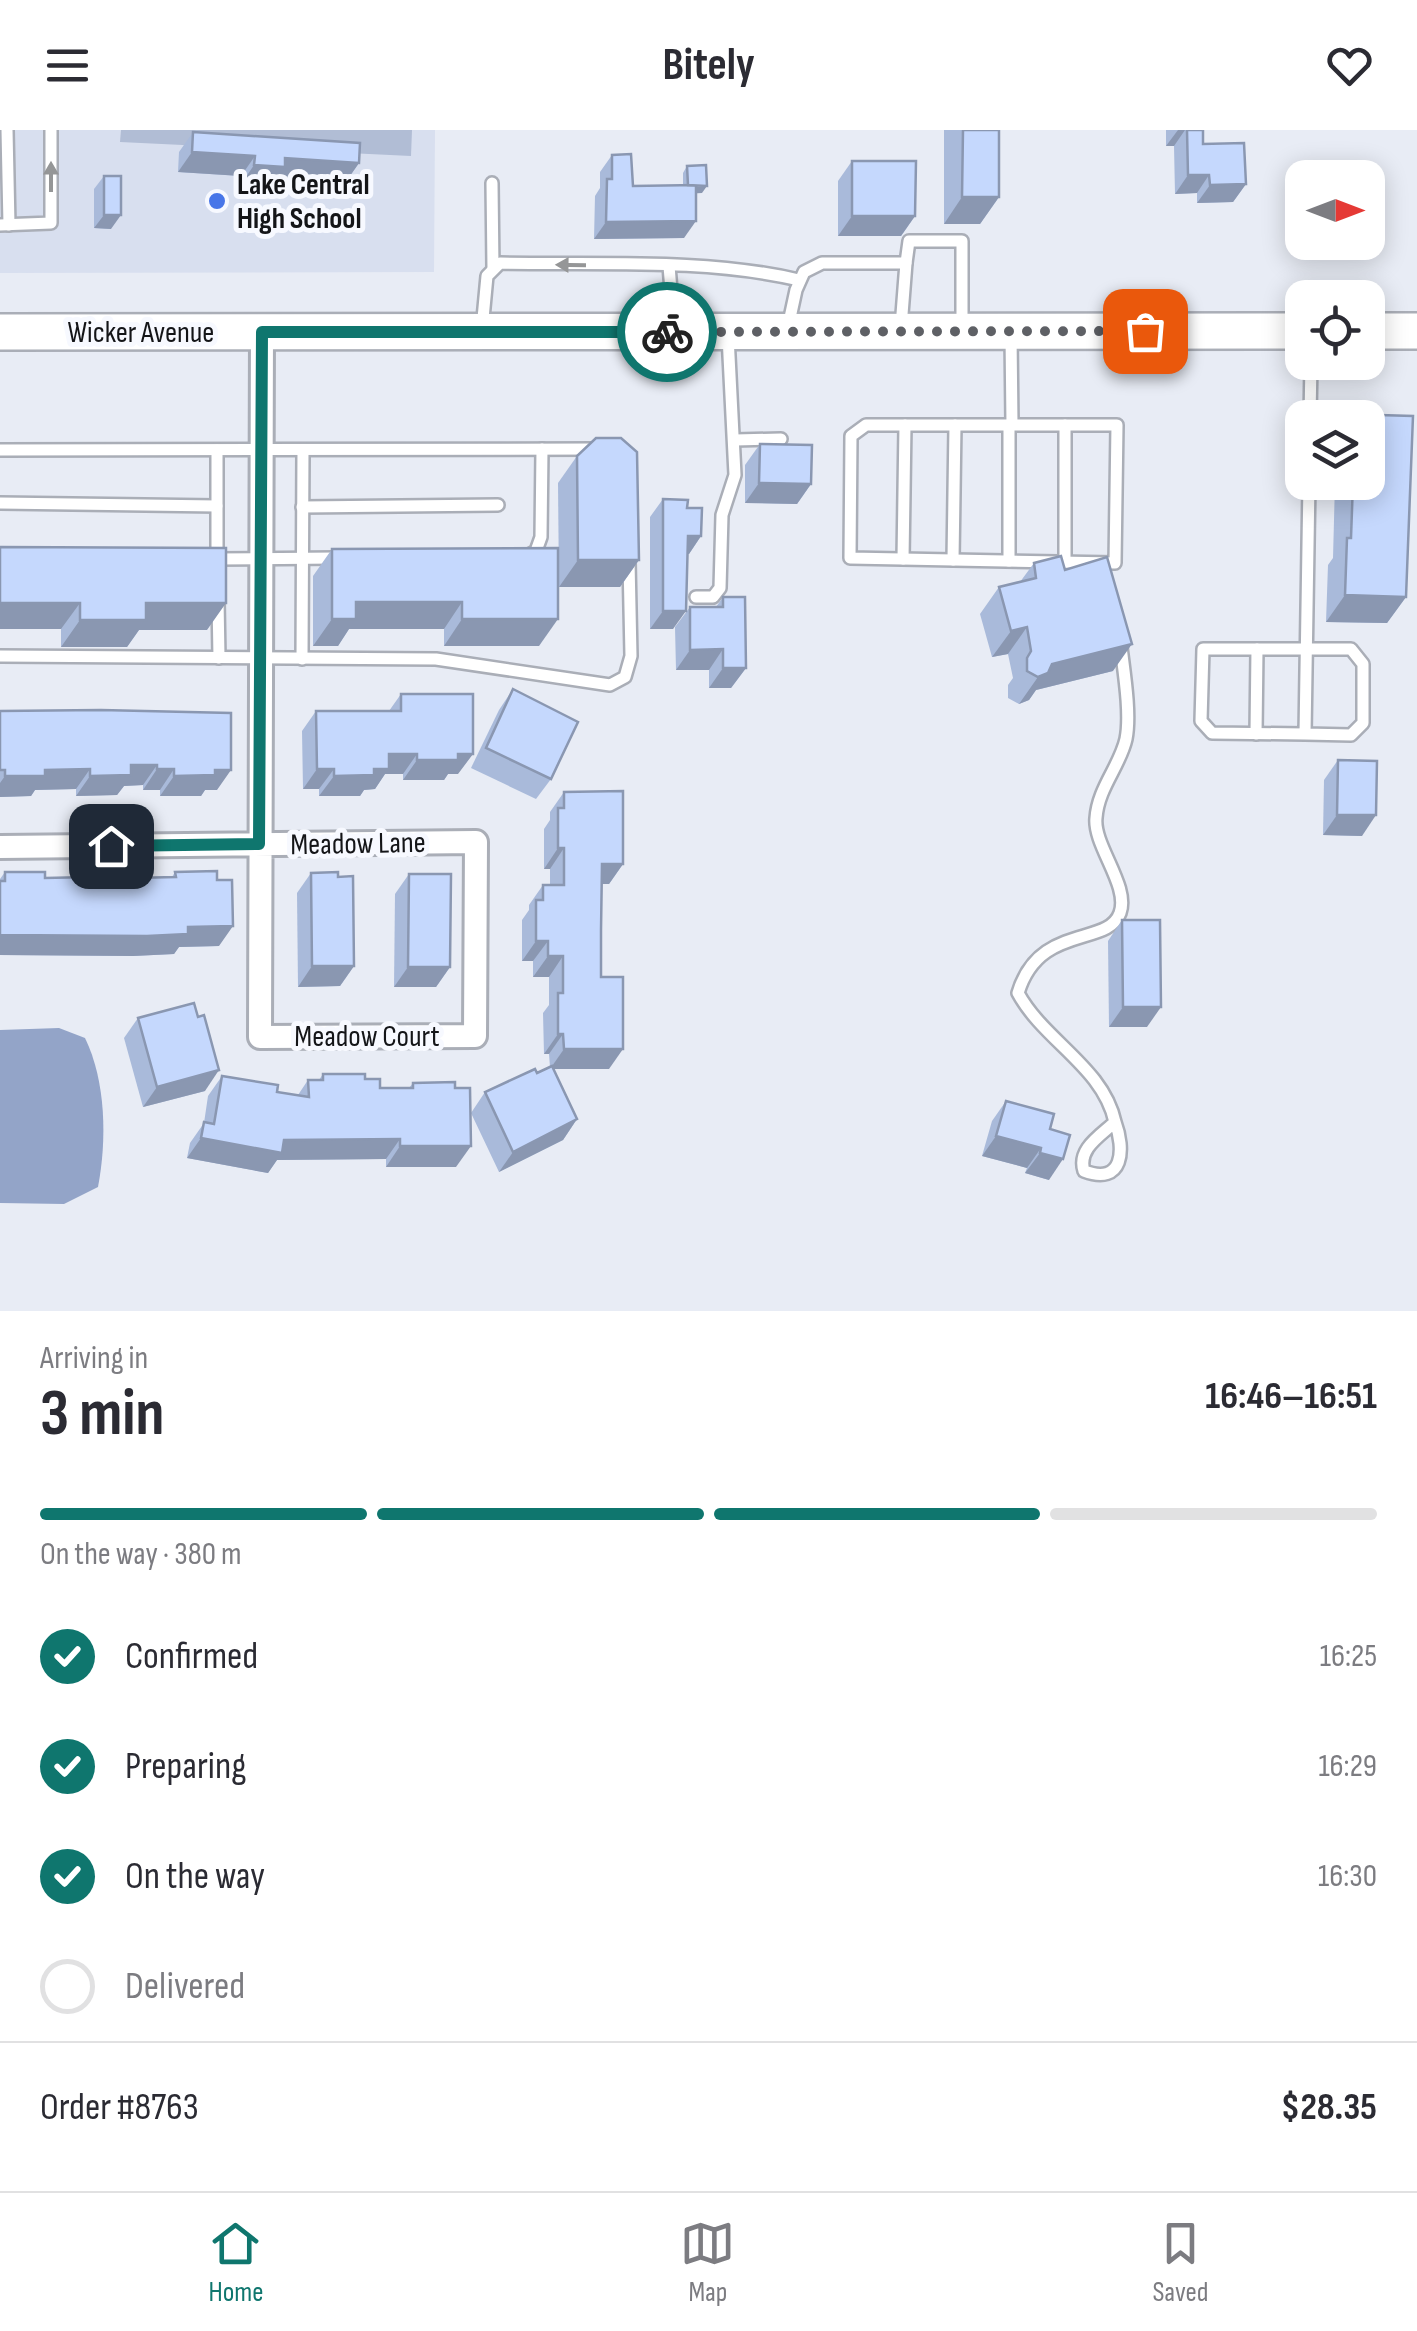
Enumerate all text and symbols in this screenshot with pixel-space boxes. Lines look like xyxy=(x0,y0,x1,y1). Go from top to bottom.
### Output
icon: menu xyxy=(40,38,95,93)
text: Bitely xyxy=(662,38,755,93)
icon: heart xyxy=(1322,38,1377,93)
one-way arrow xyxy=(43,160,59,192)
north arrow xyxy=(1285,160,1385,260)
map controls xyxy=(1285,160,1385,500)
place label: Lake Central High School xyxy=(237,167,369,237)
marker: Lake Central High School xyxy=(206,190,228,212)
one-way arrow xyxy=(555,256,587,272)
button: locate xyxy=(1285,280,1385,380)
courier xyxy=(617,282,717,382)
pin xyxy=(1103,289,1188,374)
icon: bag xyxy=(1118,304,1173,359)
icon: bike xyxy=(640,305,695,360)
street label: Wicker Avenue xyxy=(68,315,214,351)
button: layers xyxy=(1285,400,1385,500)
pin xyxy=(69,804,154,889)
icon: home xyxy=(84,819,139,874)
street label: Meadow Lane xyxy=(290,825,426,863)
street label: Meadow Court xyxy=(294,1019,440,1055)
text: Arriving in xyxy=(40,1339,148,1378)
text: 16:46–16:51 xyxy=(1205,1374,1377,1419)
text: 3 min xyxy=(40,1376,164,1454)
text: On the way · 380 m xyxy=(40,1535,242,1574)
icon: check xyxy=(40,1629,95,1684)
text: Confirmed xyxy=(125,1634,258,1679)
text: 16:25 xyxy=(1320,1637,1377,1676)
icon: check xyxy=(40,1739,95,1794)
text: Preparing xyxy=(125,1744,246,1789)
text: 16:29 xyxy=(1318,1747,1377,1786)
icon: check xyxy=(40,1849,95,1904)
text: On the way xyxy=(125,1854,265,1899)
text: 16:30 xyxy=(1318,1857,1377,1896)
text: Delivered xyxy=(125,1964,245,2009)
text: Order #8763 xyxy=(40,2085,199,2130)
text: $28.35 xyxy=(1281,2085,1377,2130)
tab: Home xyxy=(208,2216,264,2309)
tab: Map xyxy=(680,2216,735,2309)
tab: Saved xyxy=(1152,2216,1209,2309)

